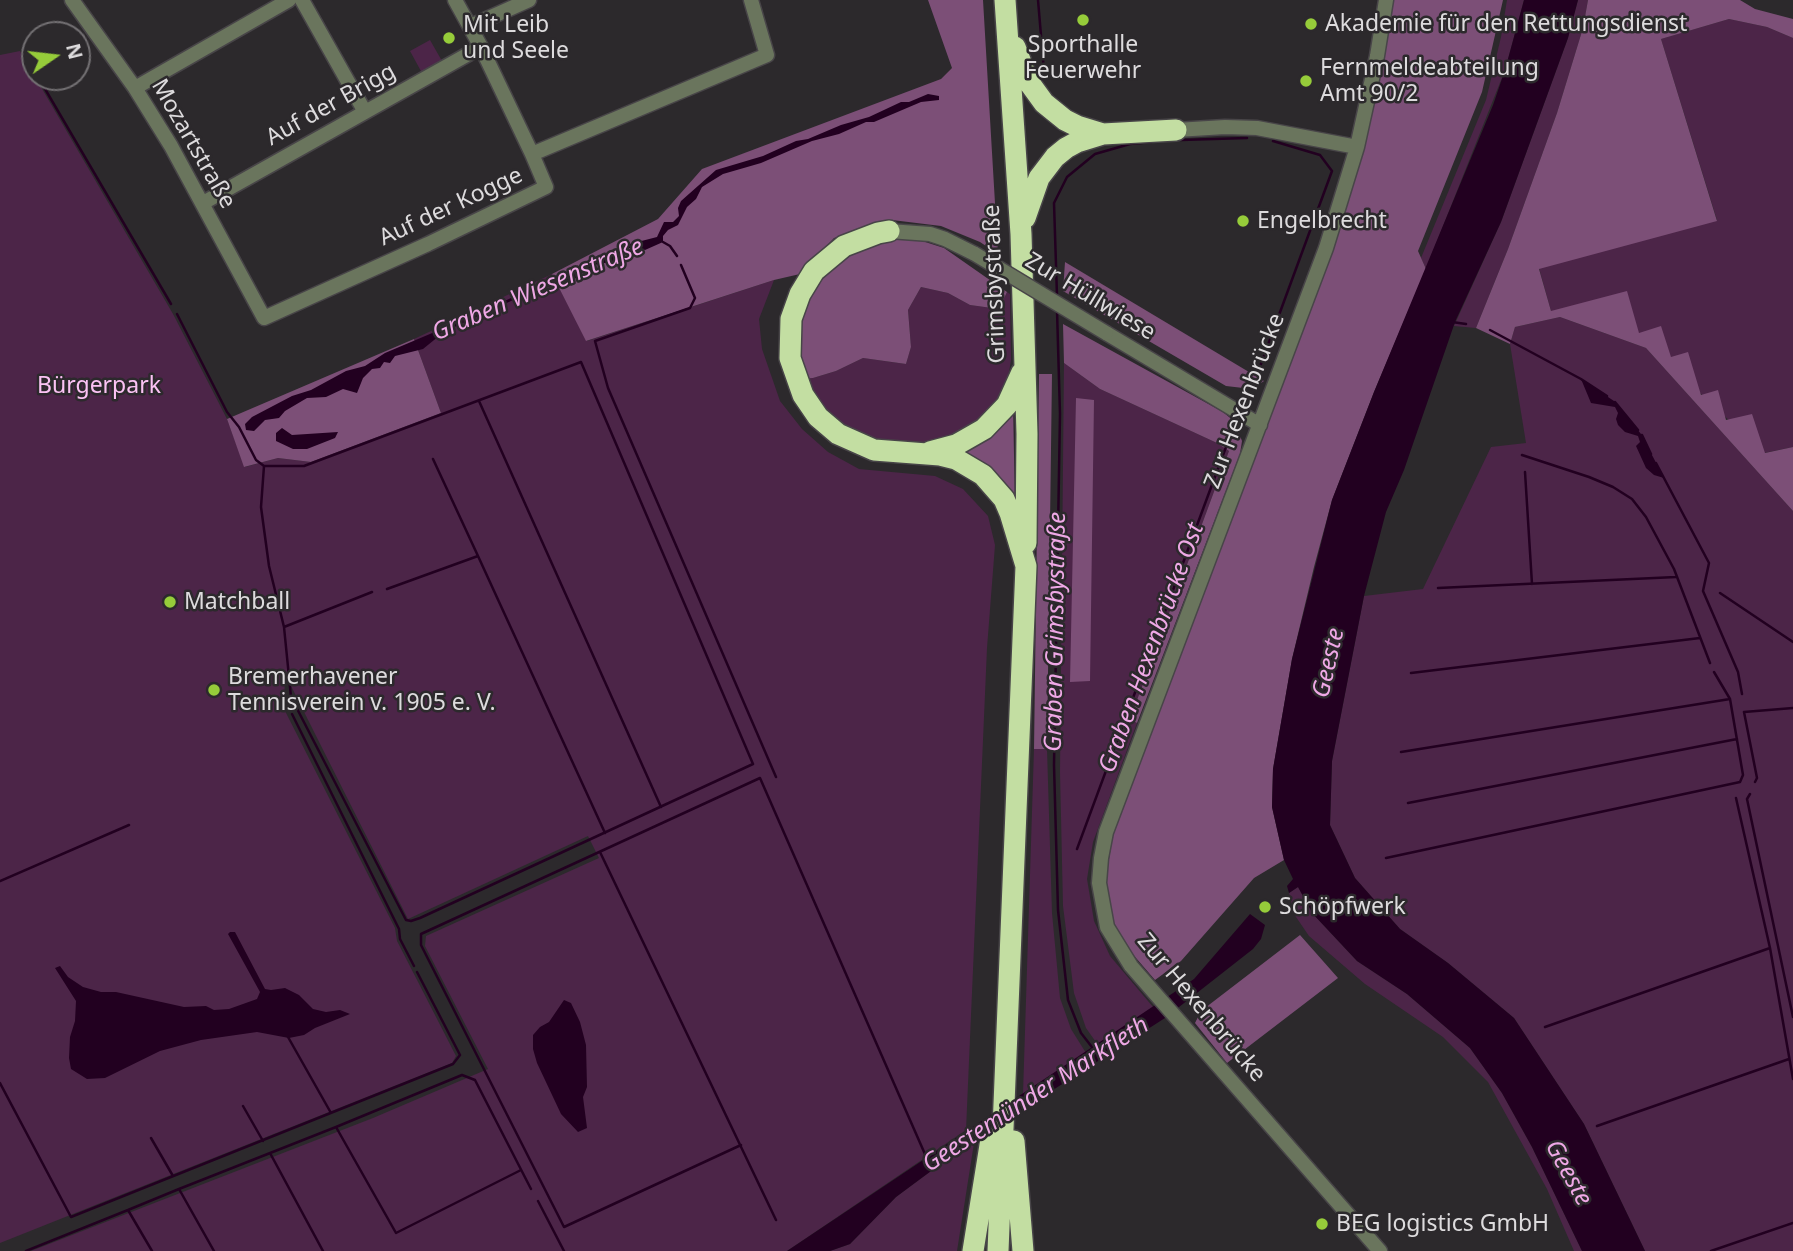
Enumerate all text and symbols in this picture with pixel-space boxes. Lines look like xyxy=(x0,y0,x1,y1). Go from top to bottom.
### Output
place label: Akademie für den Rettungsdienst xyxy=(1325,10,1687,38)
place label: Mit Leib und Seele xyxy=(463,11,569,65)
marker: Sporthalle Feuerwehr xyxy=(1075,12,1091,28)
marker: Akademie für den Rettungsdienst xyxy=(1303,16,1319,32)
north arrow xyxy=(21,21,91,91)
marker: Mit Leib und Seele xyxy=(441,30,457,46)
place label: Sporthalle Feuerwehr xyxy=(1025,31,1141,85)
text: N xyxy=(60,41,89,62)
place label: Fernmeldeabteilung Amt 90/2 xyxy=(1320,54,1539,108)
street label: Auf der Brigg xyxy=(261,58,401,152)
marker: Fernmeldeabteilung Amt 90/2 xyxy=(1298,73,1314,89)
street label: Mozartstraße xyxy=(145,74,241,214)
street label: Auf der Kogge xyxy=(375,162,527,252)
street label: Grimsbystraße xyxy=(978,204,1012,364)
place label: Engelbrecht xyxy=(1257,207,1387,235)
marker: Engelbrecht xyxy=(1235,213,1251,229)
water label: Graben Wiesenstraße xyxy=(428,232,648,348)
street label: Zur Hüllwiese xyxy=(1020,247,1160,347)
street label: Zur Hexenbrücke xyxy=(1199,309,1291,493)
park label: Bürgerpark xyxy=(37,372,161,400)
water label: Graben Grimsbystraße xyxy=(1040,512,1072,752)
water label: Graben Hexenbrücke Ost xyxy=(1093,519,1211,777)
place label: Matchball xyxy=(184,588,290,616)
marker: Matchball xyxy=(162,594,178,610)
water label: Geeste xyxy=(1307,625,1351,701)
place label: Bremerhavener Tennisverein v. 1905 e. V. xyxy=(228,663,496,717)
marker: Bremerhavener Tennisverein v. 1905 e. V. xyxy=(206,682,222,698)
place label: Schöpfwerk xyxy=(1279,893,1406,921)
marker: Schöpfwerk xyxy=(1257,899,1273,915)
street label: Zur Hexenbrücke xyxy=(1131,928,1271,1088)
water label: Geestemünder Markfleth xyxy=(917,1011,1155,1179)
water label: Geeste xyxy=(1538,1135,1598,1211)
place label: BEG logistics GmbH xyxy=(1336,1210,1549,1238)
marker: BEG logistics GmbH xyxy=(1314,1216,1330,1232)

